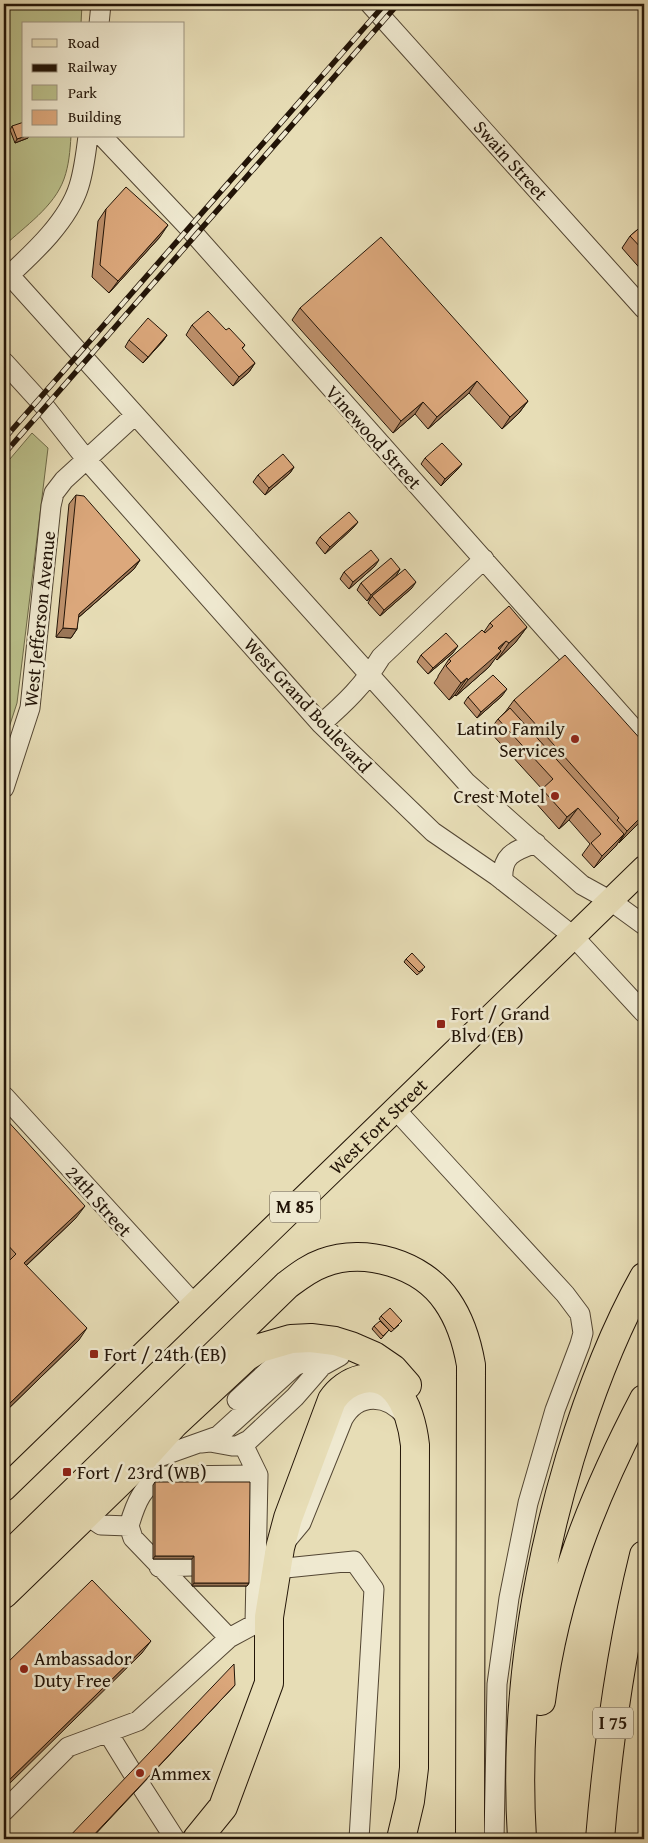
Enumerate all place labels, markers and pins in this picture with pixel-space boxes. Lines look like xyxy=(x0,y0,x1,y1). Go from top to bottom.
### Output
place label: Latino Family Services xyxy=(457,714,566,764)
marker: Latino Family Services xyxy=(569,733,581,745)
place label: Crest Motel xyxy=(454,782,545,810)
marker: Crest Motel xyxy=(549,790,561,802)
place label: Fort / Grand Blvd (EB) xyxy=(451,999,551,1049)
marker: Fort / Grand Blvd (EB) xyxy=(435,1018,447,1030)
place label: Fort / 24th (EB) xyxy=(104,1340,227,1368)
marker: Fort / 24th (EB) xyxy=(88,1348,100,1360)
place label: Fort / 23rd (WB) xyxy=(77,1458,207,1486)
marker: Fort / 23rd (WB) xyxy=(61,1466,73,1478)
place label: Ambassador Duty Free xyxy=(34,1644,132,1694)
marker: Ambassador Duty Free xyxy=(18,1663,30,1675)
place label: Ammex xyxy=(150,1759,211,1787)
marker: Ammex xyxy=(134,1767,146,1779)

